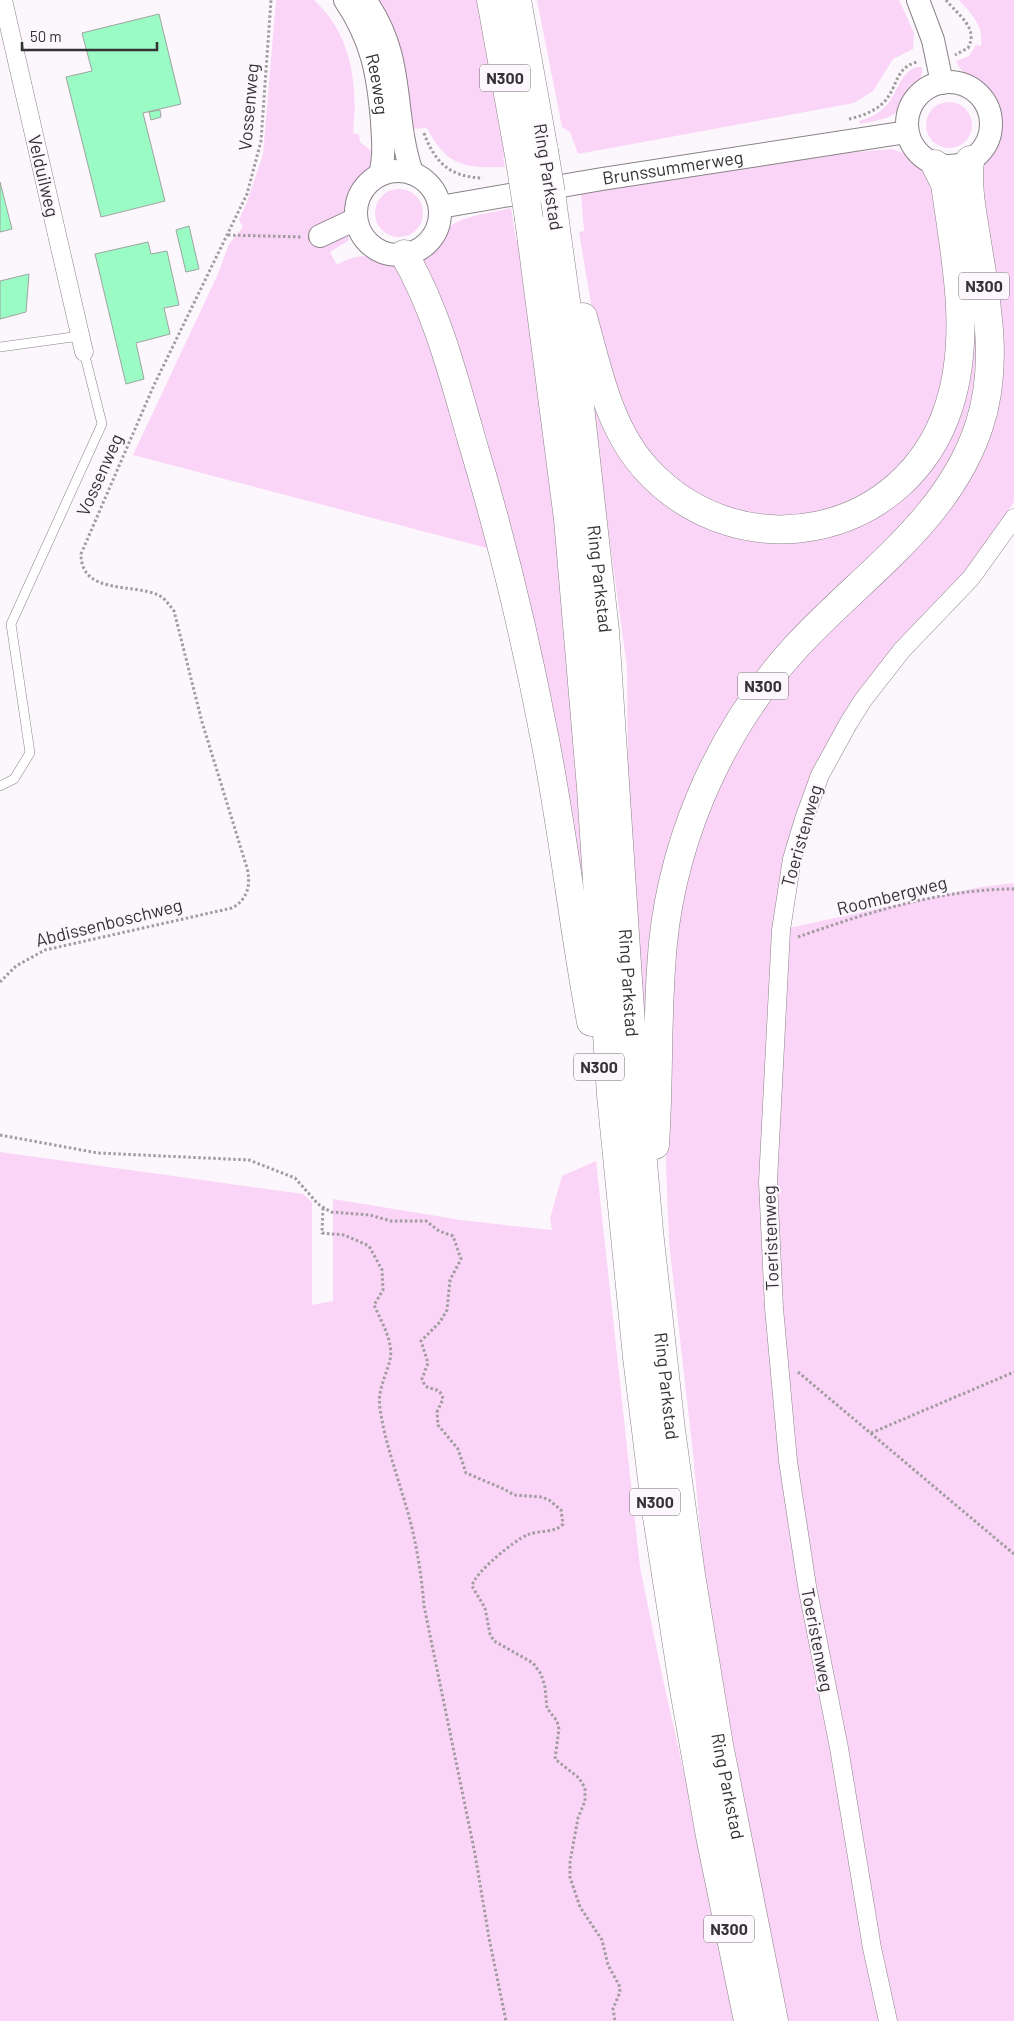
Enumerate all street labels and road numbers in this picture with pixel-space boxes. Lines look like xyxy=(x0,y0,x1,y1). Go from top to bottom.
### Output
street label: Reeweg xyxy=(361,51,393,116)
street label: Vossenweg xyxy=(233,62,263,152)
road number: N300 xyxy=(480,64,530,92)
street label: Ring Parkstad xyxy=(530,122,568,232)
street label: Velduilweg xyxy=(24,133,64,219)
street label: Brunssummerweg xyxy=(601,145,745,189)
road number: N300 xyxy=(959,272,1009,300)
street label: Vossenweg xyxy=(71,430,127,519)
street label: Ring Parkstad xyxy=(583,524,617,634)
road number: N300 xyxy=(738,672,788,699)
street label: Toeristenweg xyxy=(776,782,826,889)
street label: Roombergweg xyxy=(834,871,949,919)
street label: Abdissenboschweg xyxy=(33,893,184,951)
street label: Ring Parkstad xyxy=(615,928,644,1038)
road number: N300 xyxy=(574,1054,624,1080)
street label: Toeristenweg xyxy=(757,1185,783,1291)
street label: Ring Parkstad xyxy=(650,1331,684,1441)
road number: N300 xyxy=(630,1488,680,1515)
street label: Toeristenweg xyxy=(797,1586,839,1694)
street label: Ring Parkstad xyxy=(707,1731,750,1841)
road number: N300 xyxy=(704,1916,754,1942)

